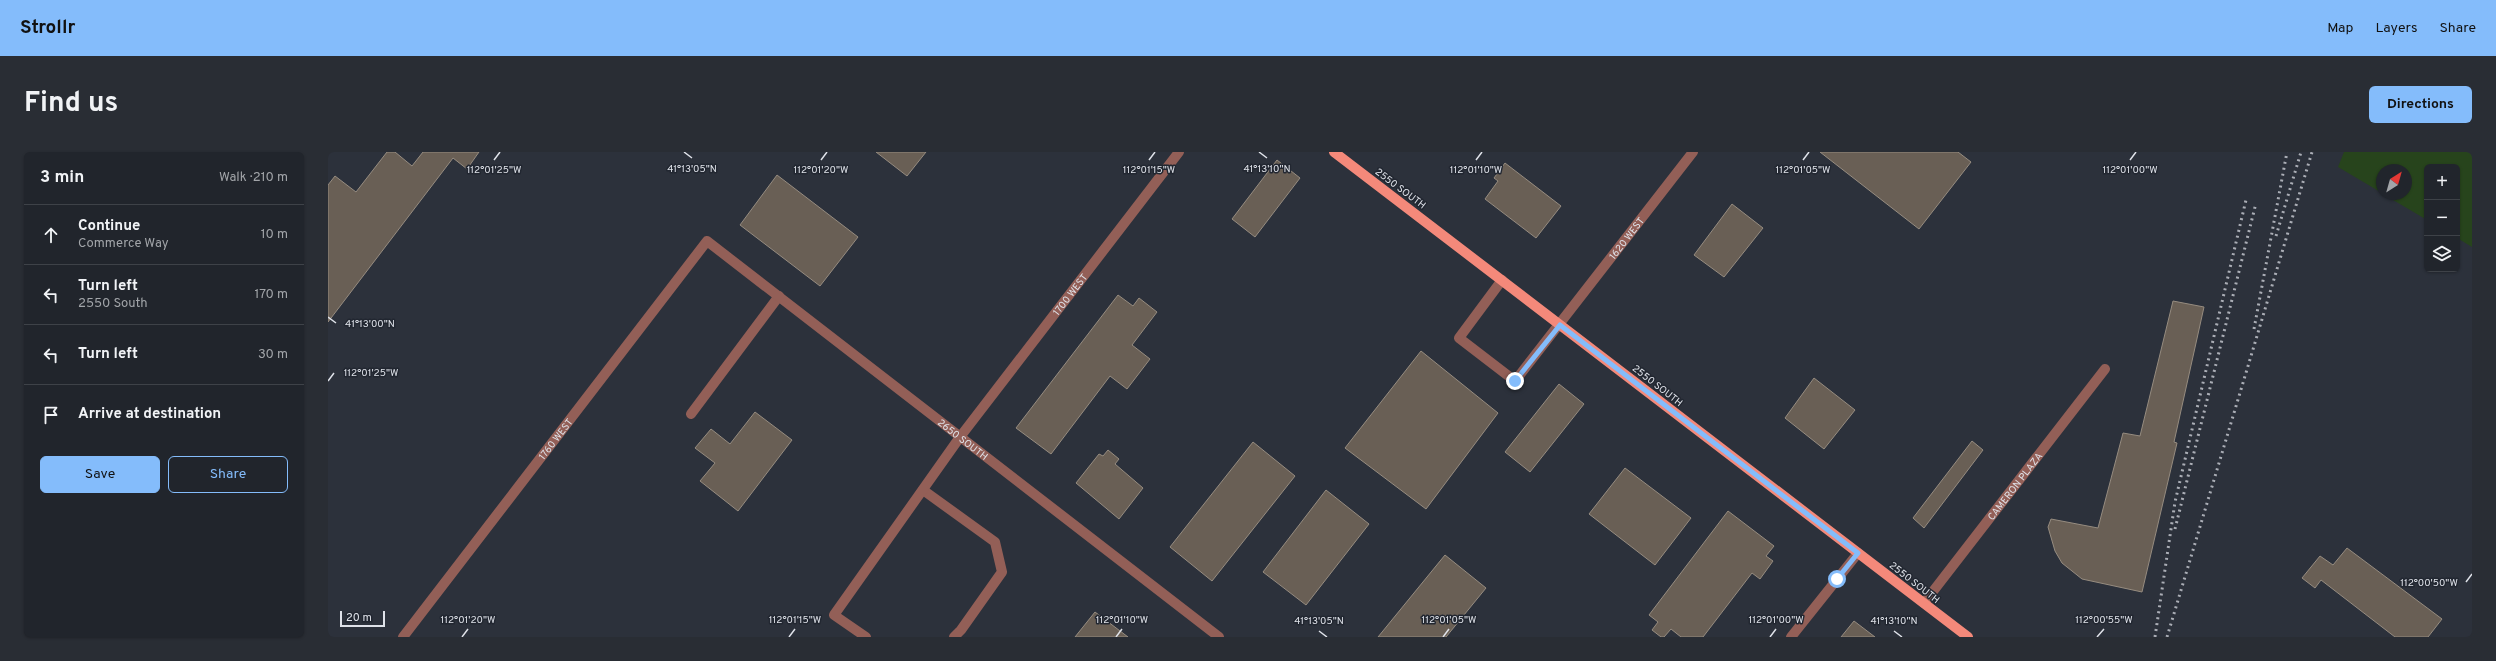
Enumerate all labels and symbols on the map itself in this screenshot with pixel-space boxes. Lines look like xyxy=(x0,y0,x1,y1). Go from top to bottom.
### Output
text: 41°13'05"N xyxy=(667,163,717,176)
text: 41°13'10"N xyxy=(1243,163,1291,176)
text: 112°01'25"W xyxy=(467,164,521,177)
text: 112°01'20"W xyxy=(794,164,848,177)
text: 112°01'15"W xyxy=(1123,164,1175,177)
text: 112°01'10"W xyxy=(1450,164,1502,177)
text: 112°01'05"W xyxy=(1775,164,1831,177)
text: 112°01'00"W xyxy=(2102,164,2158,177)
north arrow xyxy=(2376,164,2412,200)
street label: 2550 SOUTH xyxy=(1372,166,1428,213)
street label: 1620 WEST xyxy=(1607,215,1648,263)
street label: 1700 WEST xyxy=(1051,271,1091,319)
text: 41°13'00"N xyxy=(345,318,395,331)
street label: 2550 SOUTH xyxy=(1629,363,1685,410)
text: 112°01'25"W xyxy=(344,367,398,380)
route end xyxy=(1506,372,1524,390)
street label: 1760 WEST xyxy=(536,416,577,463)
street label: 2650 SOUTH xyxy=(934,417,990,464)
street label: CAMERON PLAZA xyxy=(1985,450,2046,523)
street label: 2550 SOUTH xyxy=(1886,560,1942,607)
route start xyxy=(1828,570,1846,588)
text: 112°00'50"W xyxy=(2400,577,2458,590)
scale bar xyxy=(340,609,385,628)
text: 112°01'20"W xyxy=(441,614,495,627)
text: 112°01'15"W xyxy=(769,614,821,627)
text: 112°01'10"W xyxy=(1096,614,1148,627)
text: 112°01'05"W xyxy=(1421,614,1477,627)
text: 112°01'00"W xyxy=(1748,614,1804,627)
text: 112°00'55"W xyxy=(2075,614,2133,627)
text: 41°13'05"N xyxy=(1294,615,1344,628)
text: 41°13'10"N xyxy=(1870,615,1918,628)

